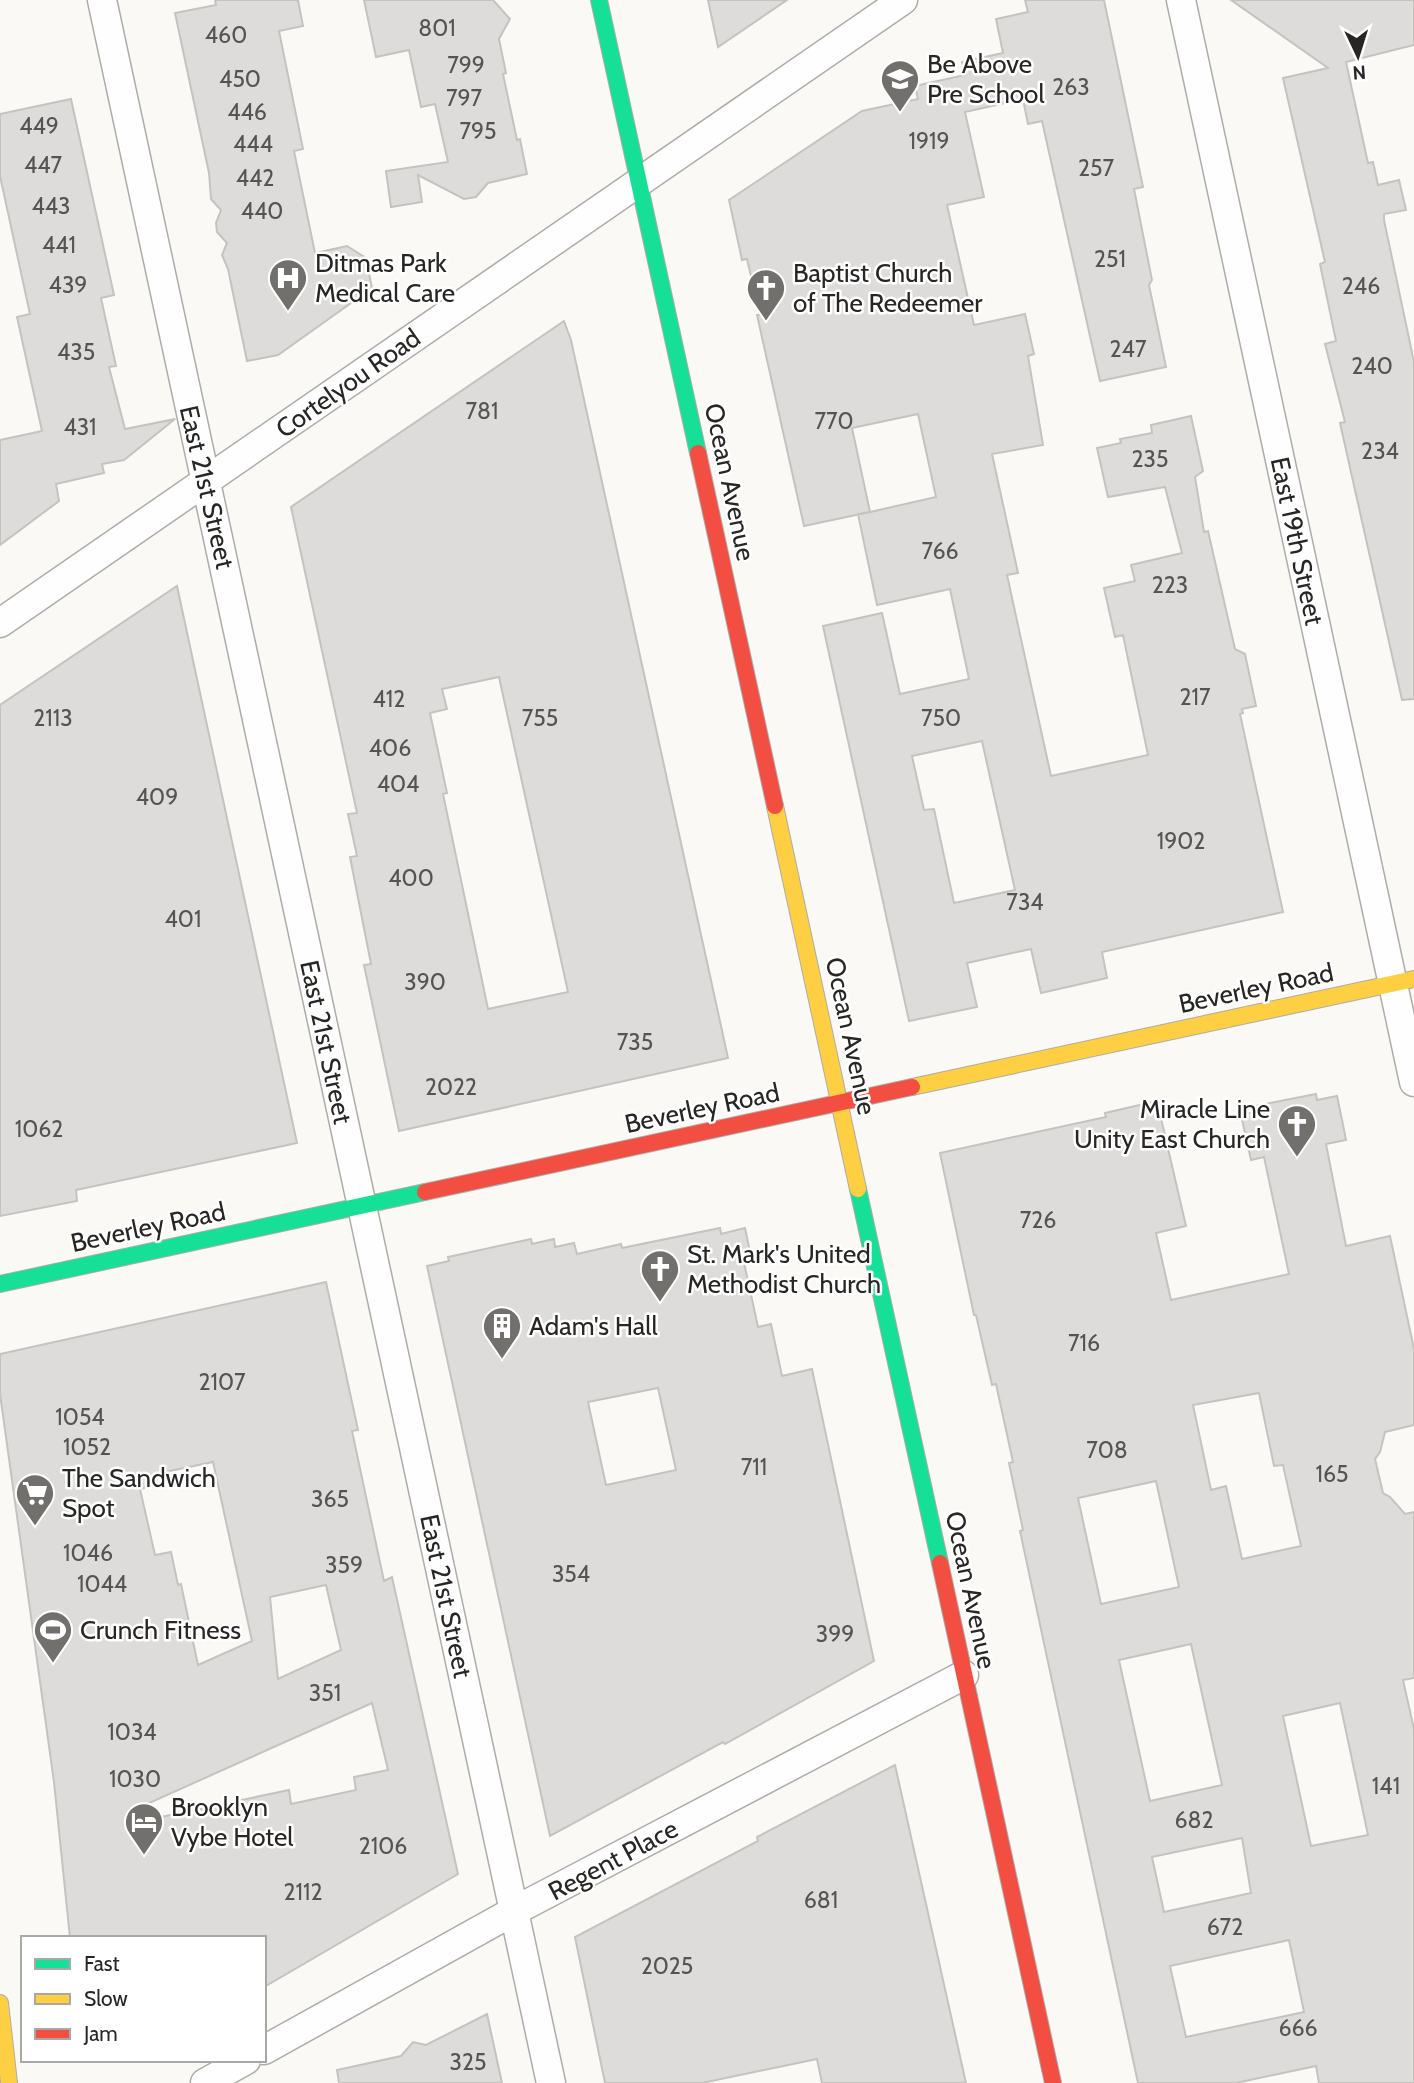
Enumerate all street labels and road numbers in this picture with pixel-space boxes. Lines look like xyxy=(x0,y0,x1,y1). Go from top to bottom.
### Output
street label: Cortelyou Road xyxy=(270,321,426,445)
street label: Ocean Avenue xyxy=(698,400,762,564)
street label: East 21st Street xyxy=(173,402,241,572)
street label: East 19th Street xyxy=(1264,454,1330,628)
street label: Ocean Avenue xyxy=(819,954,883,1118)
street label: Beverley Road xyxy=(1176,956,1336,1020)
street label: East 21st Street xyxy=(293,957,359,1127)
street label: Beverley Road xyxy=(622,1076,782,1140)
street label: Beverley Road xyxy=(68,1195,228,1259)
street label: Ocean Avenue xyxy=(939,1508,1003,1672)
street label: East 21st Street xyxy=(413,1511,479,1681)
street label: Regent Place xyxy=(543,1813,683,1907)

